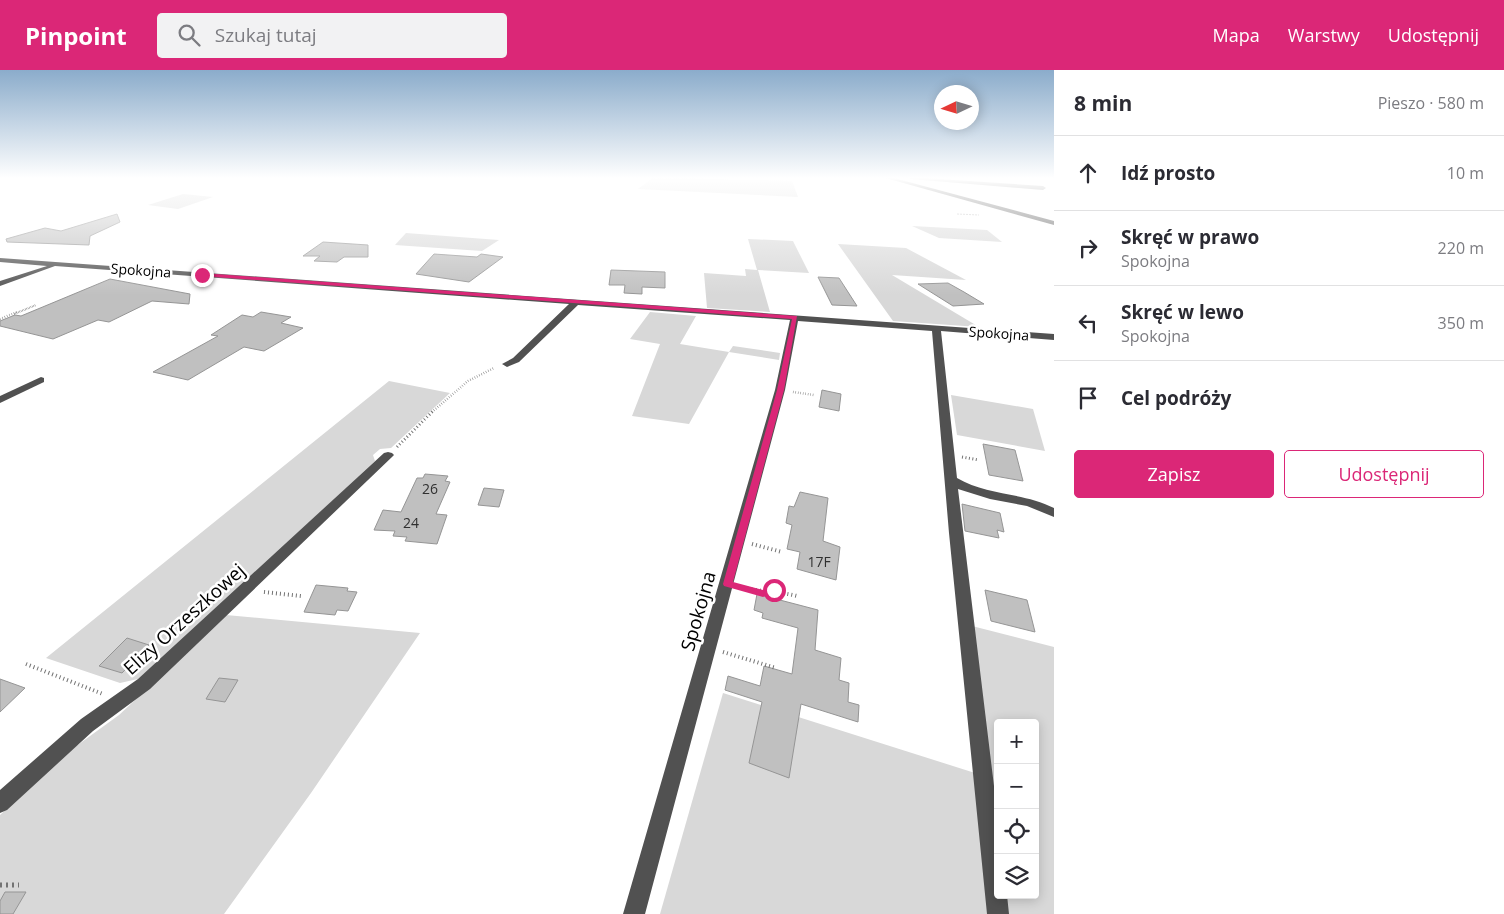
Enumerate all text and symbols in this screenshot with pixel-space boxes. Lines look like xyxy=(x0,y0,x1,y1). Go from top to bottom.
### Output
search box xyxy=(157,13,507,58)
text: Pinpoint xyxy=(25,19,127,52)
icon: search xyxy=(175,21,203,49)
text: Szukaj tutaj xyxy=(215,22,317,48)
text: Mapa xyxy=(1213,23,1260,47)
text: Warstwy xyxy=(1288,23,1360,47)
text: Udostępnij xyxy=(1388,23,1479,47)
north arrow xyxy=(934,85,979,130)
text: 8 min xyxy=(1074,89,1132,117)
text: Pieszo · 580 m xyxy=(1378,92,1484,114)
icon: ahead xyxy=(1074,159,1102,187)
text: Idź prosto xyxy=(1121,160,1215,186)
text: 10 m xyxy=(1447,162,1484,184)
text: Skręć w prawo xyxy=(1121,224,1259,250)
icon: right xyxy=(1074,234,1102,262)
text: 220 m xyxy=(1438,237,1484,259)
text: Spokojna xyxy=(1121,250,1190,272)
street label: Spokojna xyxy=(110,258,172,282)
route end xyxy=(191,264,214,287)
text: Skręć w lewo xyxy=(1121,299,1244,325)
icon: left xyxy=(1074,309,1102,337)
text: 350 m xyxy=(1438,312,1484,334)
street label: Spokojna xyxy=(968,321,1030,345)
text: Spokojna xyxy=(1121,325,1190,347)
icon: arrive xyxy=(1074,384,1102,412)
text: Cel podróży xyxy=(1121,385,1231,411)
button: Zapisz xyxy=(1074,450,1274,498)
button: Udostępnij xyxy=(1284,450,1484,498)
house number: 26 xyxy=(422,479,438,498)
house number: 24 xyxy=(403,513,419,532)
house number: 17F xyxy=(807,552,831,571)
street label: Elizy Orzeszkowej xyxy=(118,557,250,681)
street label: Spokojna xyxy=(674,568,722,654)
route start xyxy=(763,579,786,602)
map controls xyxy=(994,719,1039,899)
button: + xyxy=(994,719,1039,764)
button: − xyxy=(994,764,1039,809)
button: locate xyxy=(994,809,1039,854)
button: layers xyxy=(994,854,1039,899)

